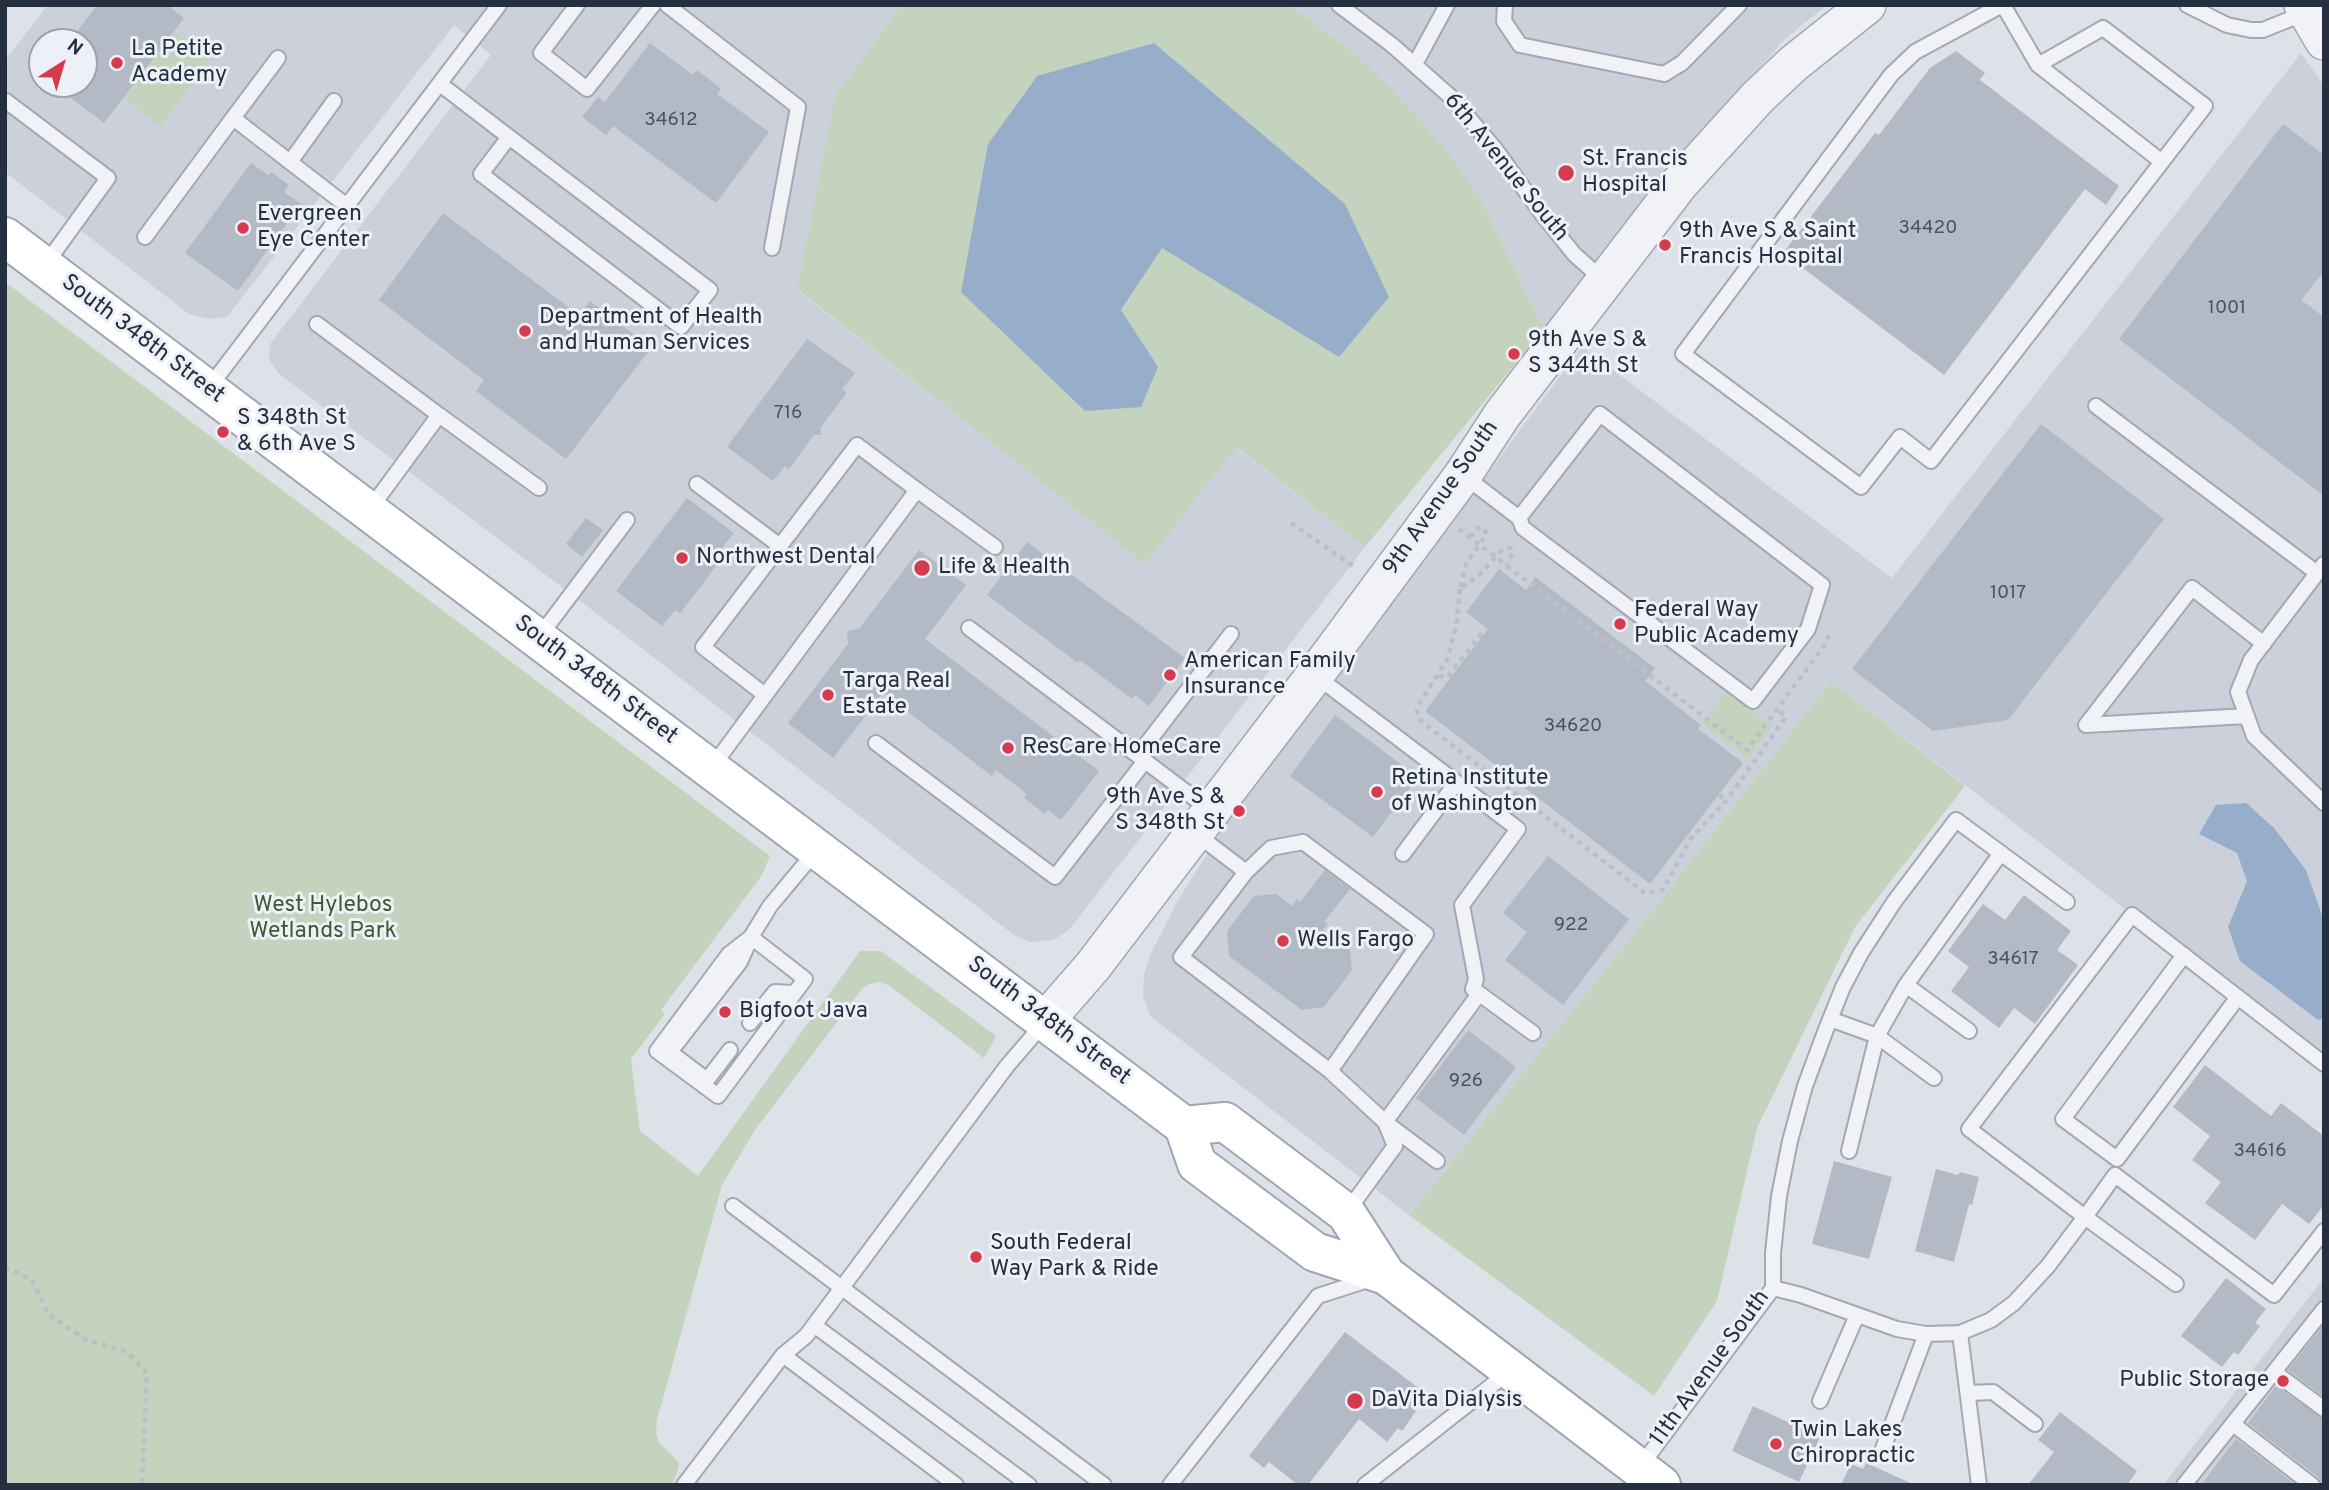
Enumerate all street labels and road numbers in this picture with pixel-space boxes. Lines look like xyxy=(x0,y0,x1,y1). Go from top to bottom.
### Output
street label: 6th Avenue South xyxy=(1437,88,1573,248)
street label: South 348th Street xyxy=(55,270,229,410)
street label: 9th Avenue South xyxy=(1378,416,1506,582)
street label: South 348th Street xyxy=(508,611,682,751)
street label: South 348th Street xyxy=(961,952,1135,1092)
street label: 11th Avenue South xyxy=(1645,1286,1777,1452)

